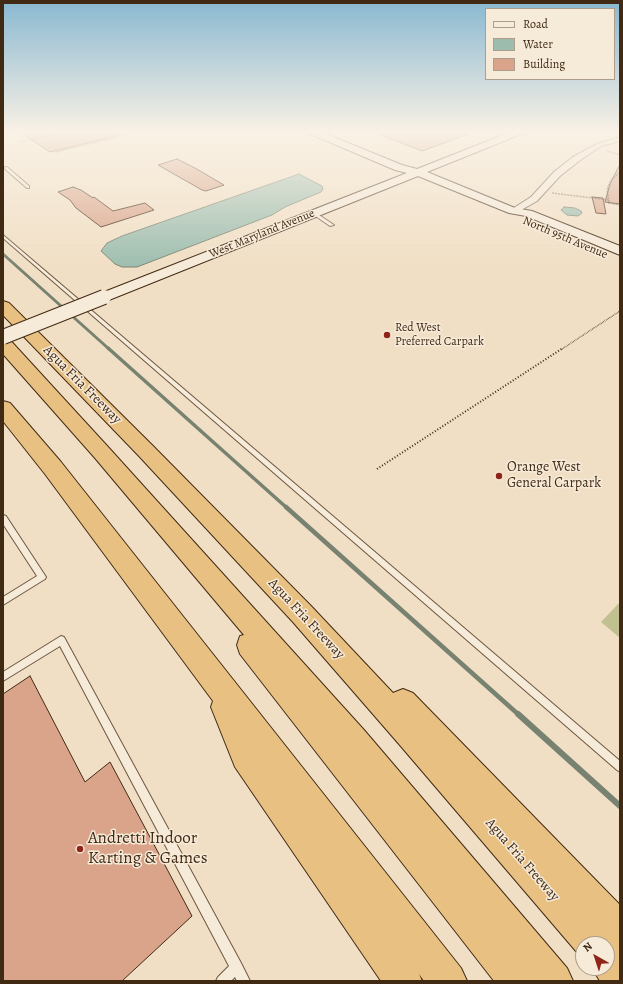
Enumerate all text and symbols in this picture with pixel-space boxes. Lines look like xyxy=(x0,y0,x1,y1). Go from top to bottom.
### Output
legend xyxy=(485,8,615,80)
text: Road xyxy=(523,16,548,32)
text: Water xyxy=(523,36,553,52)
text: Building xyxy=(523,56,565,72)
street label: West Maryland Avenue xyxy=(207,206,317,262)
street label: North 95th Avenue xyxy=(520,214,610,262)
place label: Red West Preferred Carpark xyxy=(395,321,484,349)
marker: Red West Preferred Carpark xyxy=(382,330,392,340)
street label: Agua Fria Freeway xyxy=(39,342,125,428)
place label: Orange West General Carpark xyxy=(507,460,601,492)
marker: Orange West General Carpark xyxy=(494,471,504,481)
street label: Agua Fria Freeway xyxy=(264,575,348,663)
street label: Agua Fria Freeway xyxy=(481,815,563,905)
place label: Andretti Indoor Karting & Games xyxy=(88,829,207,869)
marker: Andretti Indoor Karting & Games xyxy=(75,844,85,854)
north arrow xyxy=(575,936,615,976)
text: N xyxy=(580,939,596,955)

